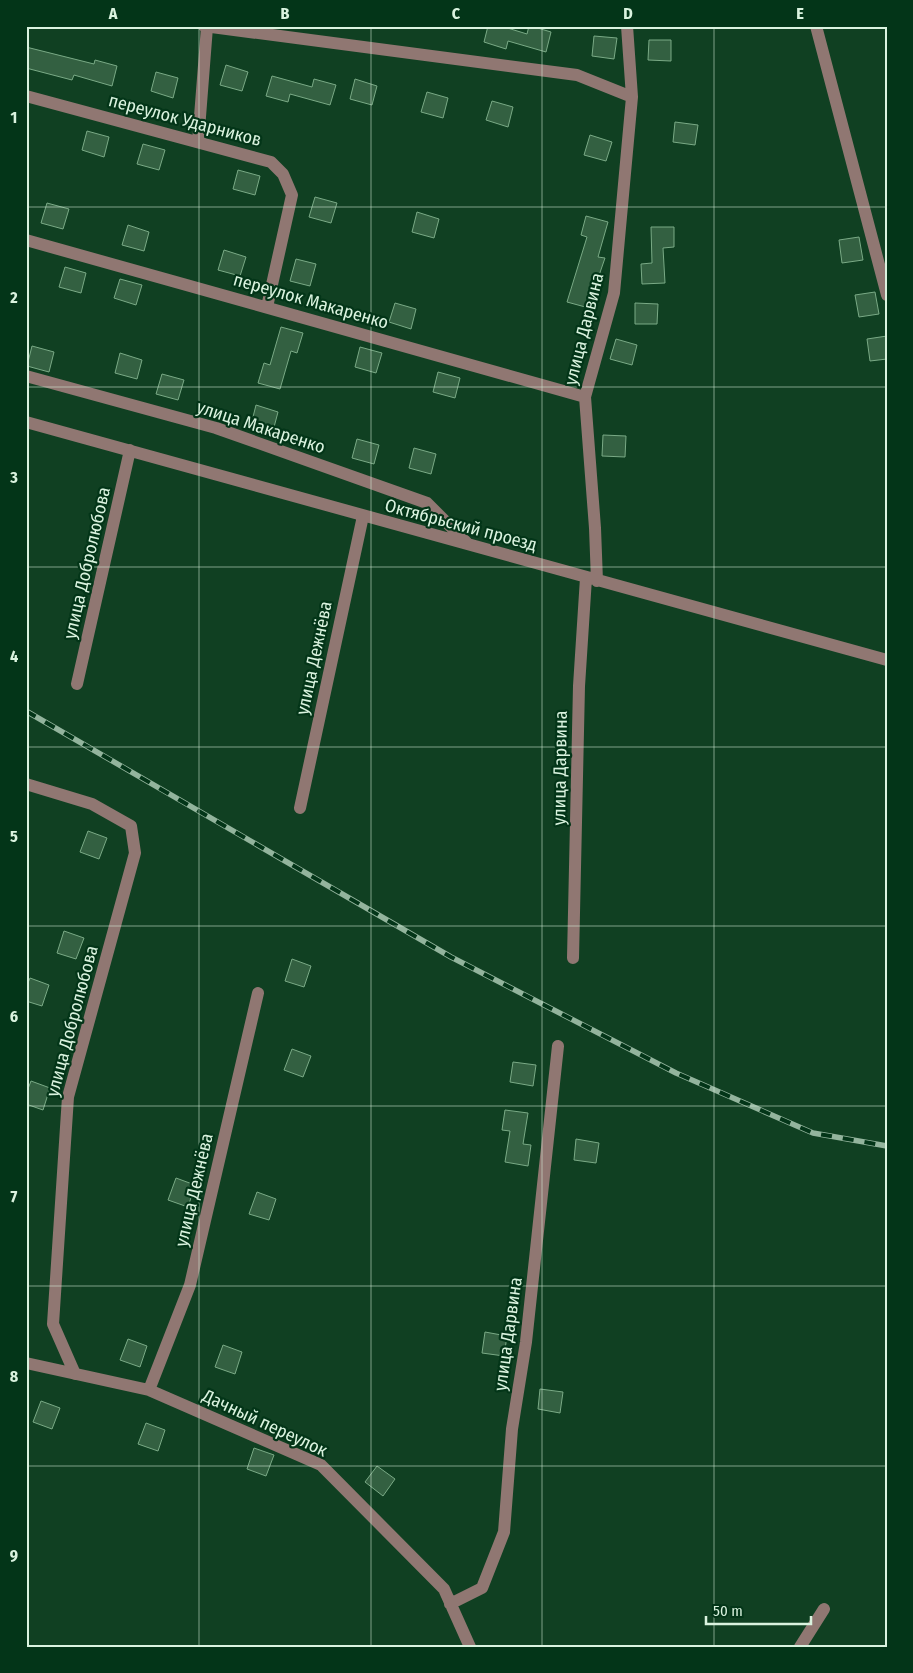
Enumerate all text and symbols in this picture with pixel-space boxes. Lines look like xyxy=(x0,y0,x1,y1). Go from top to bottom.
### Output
text: A xyxy=(108,4,118,23)
text: B xyxy=(281,4,290,23)
text: C xyxy=(452,4,461,23)
text: D xyxy=(623,4,633,23)
text: E xyxy=(796,4,804,23)
street label: переулок Ударников xyxy=(106,89,264,151)
text: 1 xyxy=(11,108,17,127)
street label: переулок Макаренко xyxy=(231,268,391,334)
street label: улица Дарвина xyxy=(559,270,609,387)
text: 2 xyxy=(9,288,18,307)
street label: улица Макаренко xyxy=(194,396,328,458)
text: 3 xyxy=(9,468,18,487)
street label: улица Добролюбова xyxy=(59,485,115,641)
street label: Октябрьский проезд xyxy=(383,494,539,556)
street label: улица Дежнёва xyxy=(291,599,337,717)
text: 4 xyxy=(10,647,18,666)
street label: улица Дарвина xyxy=(548,710,572,826)
text: 5 xyxy=(10,827,18,846)
street label: улица Добролюбова xyxy=(41,943,103,1099)
text: 6 xyxy=(10,1007,18,1026)
street label: улица Дежнёва xyxy=(170,1131,218,1249)
text: 7 xyxy=(11,1187,18,1206)
street label: улица Дарвина xyxy=(489,1275,527,1392)
text: 8 xyxy=(10,1367,19,1386)
street label: Дачный переулок xyxy=(198,1384,331,1462)
text: 9 xyxy=(10,1546,18,1565)
scale bar xyxy=(706,1593,810,1625)
text: 50 m xyxy=(713,1602,743,1620)

